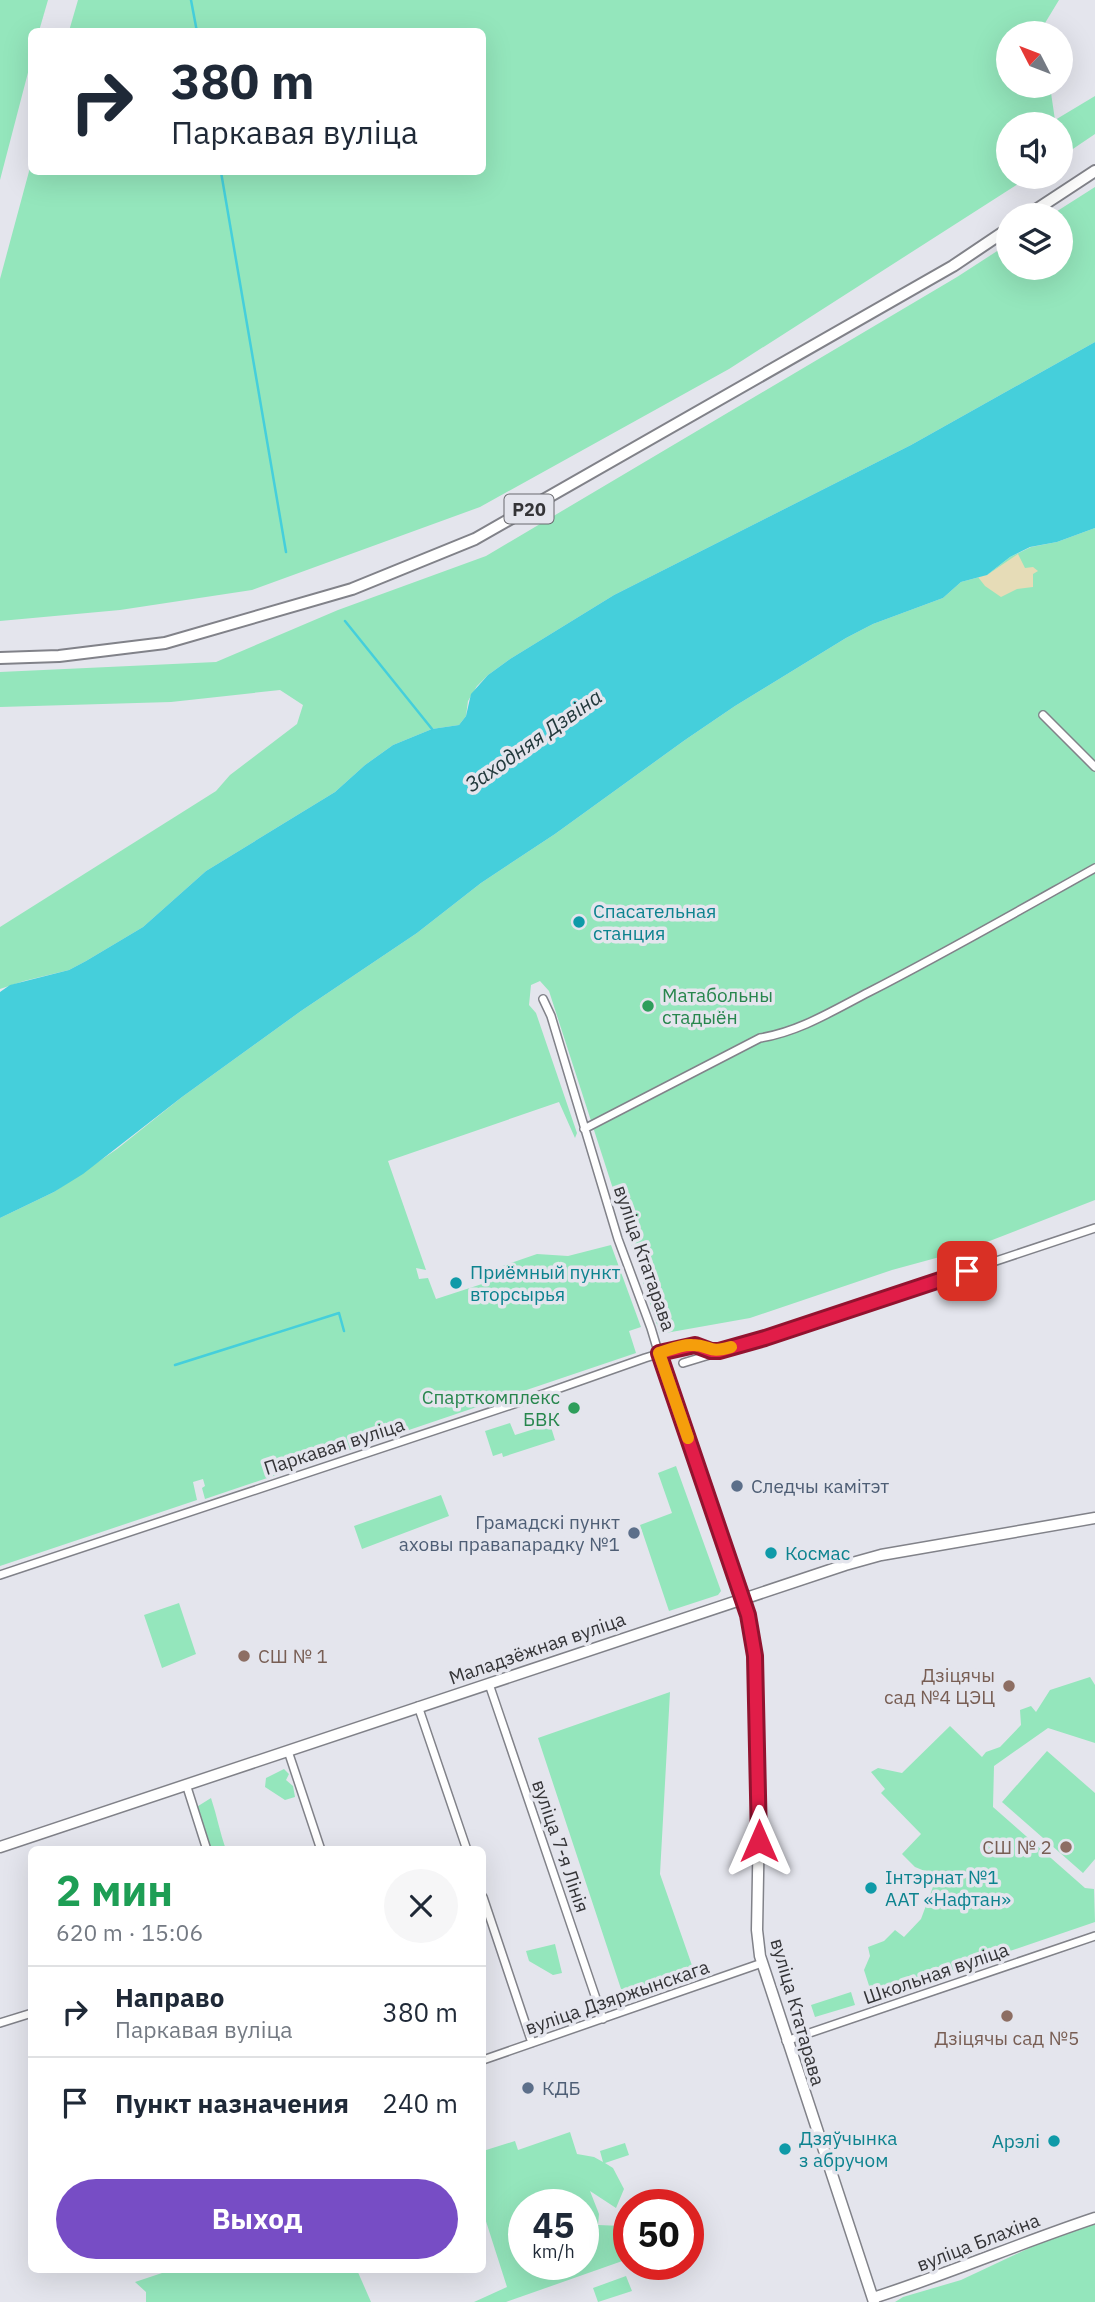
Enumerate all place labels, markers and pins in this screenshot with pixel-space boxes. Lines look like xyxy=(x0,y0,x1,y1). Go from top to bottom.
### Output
place label: Спасательная станция xyxy=(593,899,716,945)
marker: Спасательная станция xyxy=(571,914,587,930)
place label: Матабольны стадыён xyxy=(662,983,773,1029)
marker: Матабольны стадыён xyxy=(640,998,656,1014)
pin xyxy=(937,1241,997,1301)
place label: Приёмный пункт вторсырья xyxy=(470,1260,621,1306)
marker: Приёмный пункт вторсырья xyxy=(448,1275,464,1291)
place label: Спарткомплекс БВК xyxy=(422,1385,560,1431)
marker: Спарткомплекс БВК xyxy=(566,1400,582,1416)
place label: Следчы камітэт xyxy=(751,1474,889,1498)
marker: Следчы камітэт xyxy=(729,1478,745,1494)
place label: Грамадскі пункт аховы правапарадку №1 xyxy=(399,1510,620,1556)
marker: Грамадскі пункт аховы правапарадку №1 xyxy=(626,1525,642,1541)
place label: Космас xyxy=(785,1541,851,1565)
marker: Космас xyxy=(763,1545,779,1561)
place label: СШ № 1 xyxy=(258,1644,328,1668)
marker: СШ № 1 xyxy=(236,1648,252,1664)
place label: Дзіцячы сад №4 ЦЭЦ xyxy=(884,1663,995,1709)
marker: Дзіцячы сад №4 ЦЭЦ xyxy=(1001,1678,1017,1694)
place label: СШ № 2 xyxy=(982,1835,1052,1859)
marker: СШ № 2 xyxy=(1058,1839,1074,1855)
place label: Інтэрнат №1 ААТ «Нафтан» xyxy=(885,1865,1011,1911)
marker: Інтэрнат №1 ААТ «Нафтан» xyxy=(863,1880,879,1896)
marker: Дзіцячы сад №5 xyxy=(999,2008,1015,2024)
place label: Дзіцячы сад №5 xyxy=(935,2026,1079,2050)
place label: КДБ xyxy=(542,2076,581,2100)
marker: КДБ xyxy=(520,2080,536,2096)
place label: Дзяўчынка з абручом xyxy=(799,2126,897,2172)
place label: Арэлі xyxy=(992,2129,1040,2153)
marker: Арэлі xyxy=(1046,2133,1062,2149)
marker: Дзяўчынка з абручом xyxy=(777,2141,793,2157)

